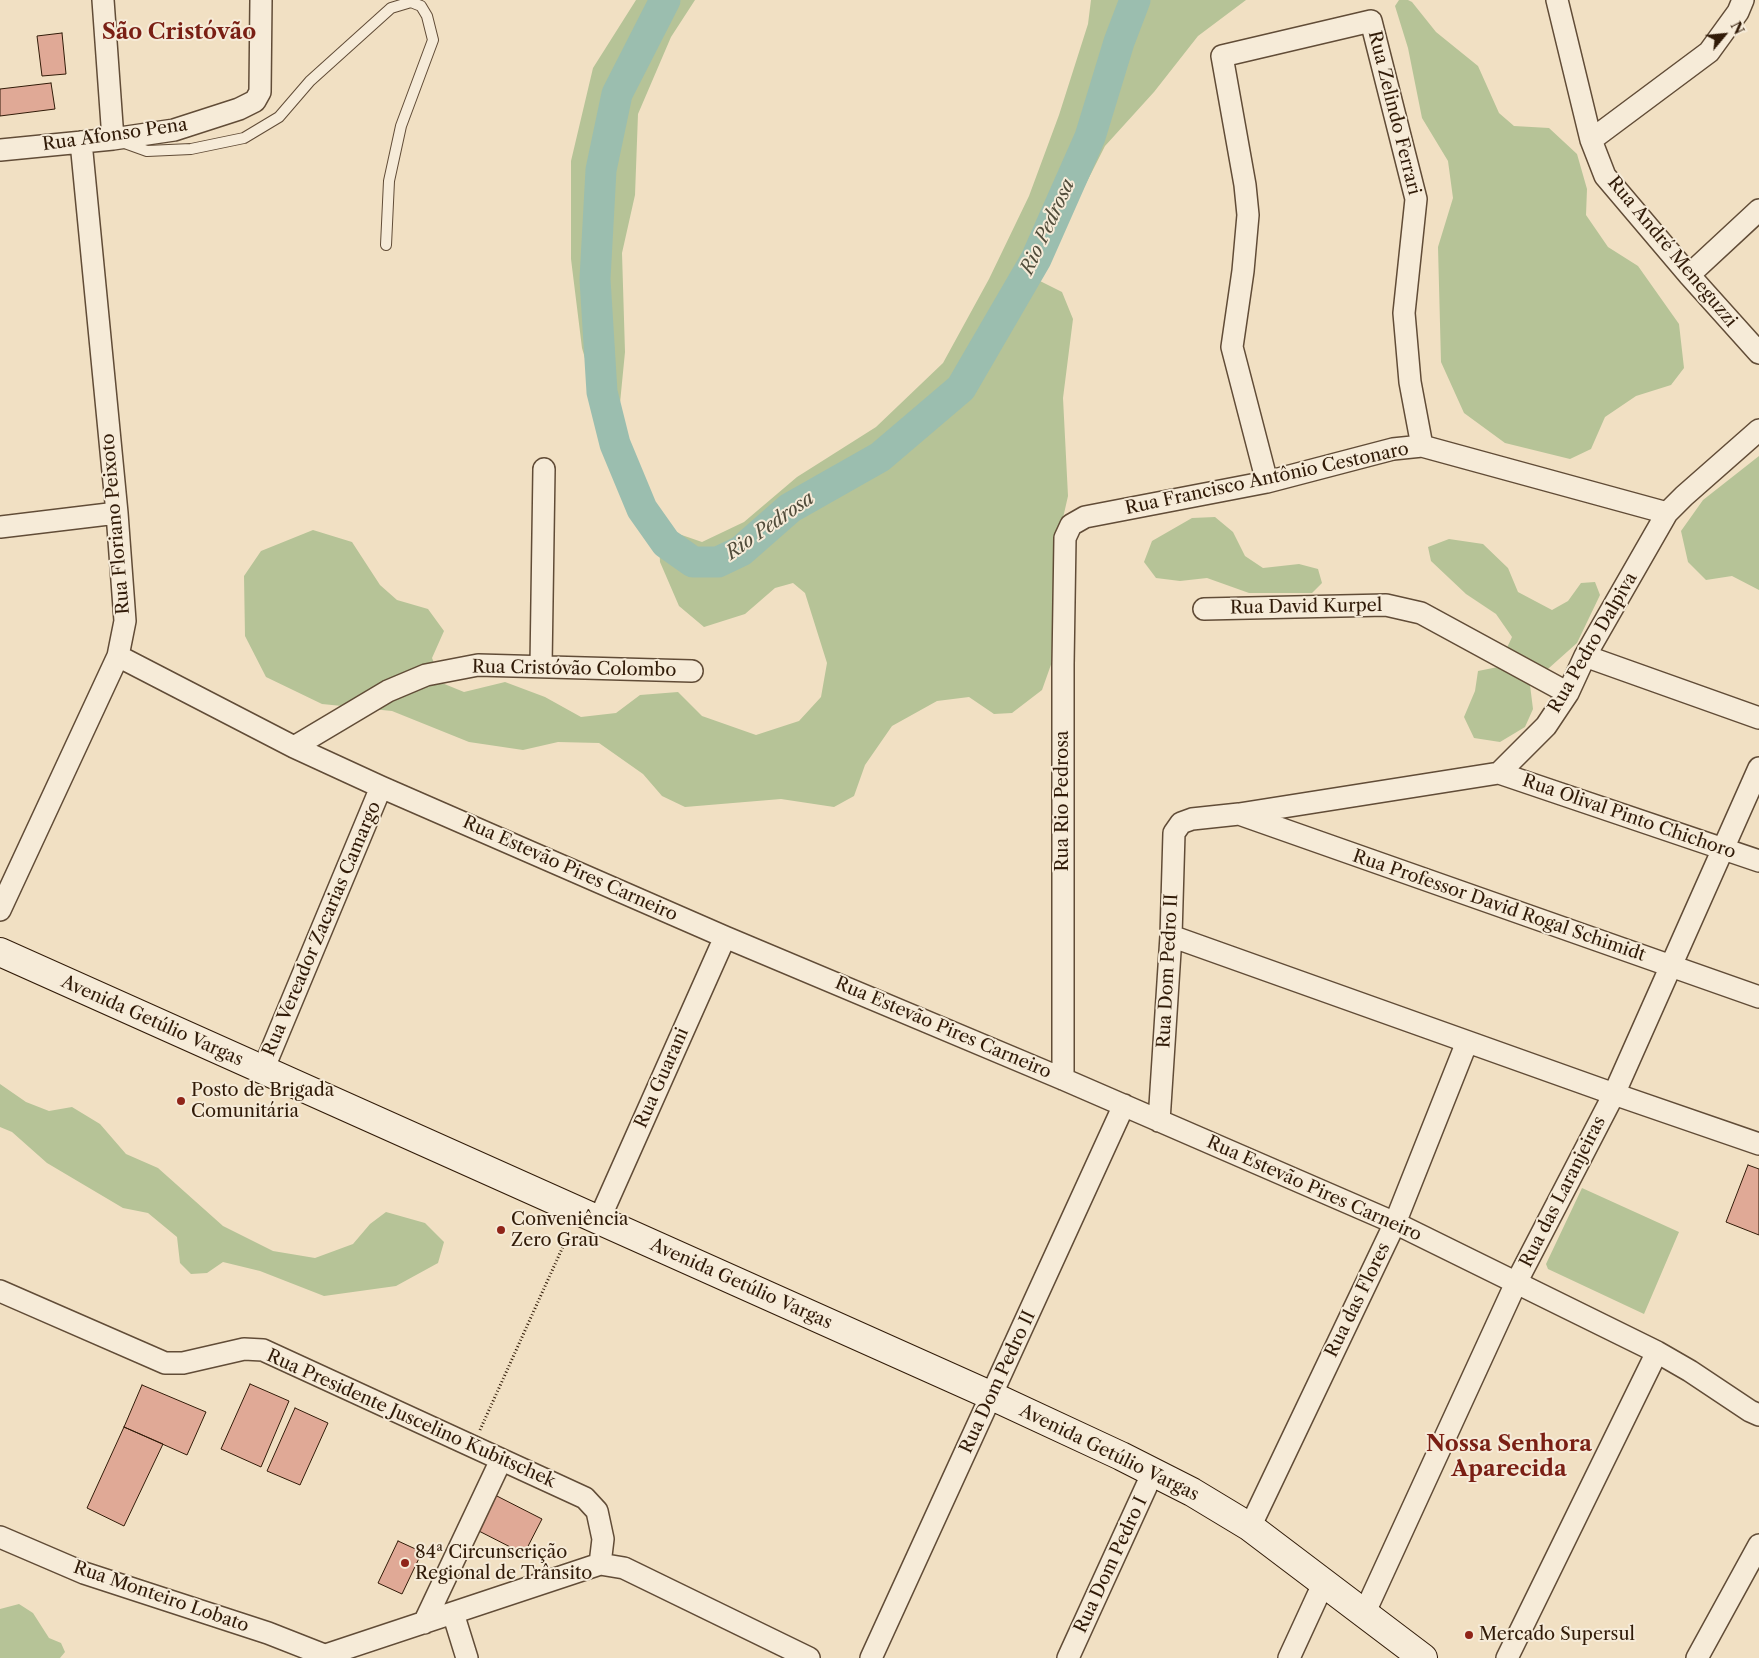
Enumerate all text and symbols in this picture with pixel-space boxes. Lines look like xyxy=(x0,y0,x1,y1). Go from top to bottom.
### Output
north arrow xyxy=(1699,10,1749,60)
text: N xyxy=(1726,18,1748,38)
district label: São Cristóvão xyxy=(102,20,256,46)
street label: Rua Zelindo Ferrari xyxy=(1363,29,1425,197)
street label: Rua Afonso Pena xyxy=(41,114,189,156)
street label: Rua André Meneguzzi xyxy=(1603,172,1741,332)
water label: Rio Pedrosa xyxy=(1016,176,1080,278)
street label: Rua Floriano Peixoto xyxy=(97,433,135,615)
street label: Rua Francisco Antônio Cestonaro xyxy=(1123,438,1411,520)
water label: Rio Pedrosa xyxy=(721,487,819,565)
street label: Rua Pedro Dalpiva xyxy=(1544,569,1642,717)
street label: Rua David Kurpel xyxy=(1230,595,1382,619)
street label: Rua Cristóvão Colombo xyxy=(472,656,676,682)
street label: Rua Rio Pedrosa xyxy=(1052,730,1074,872)
street label: Rua Olival Pinto Chichoro xyxy=(1519,770,1739,864)
street label: Rua Vereador Zacarias Camargo xyxy=(258,798,386,1060)
street label: Rua Estevão Pires Carneiro xyxy=(459,812,681,926)
street label: Rua Professor David Rogal Schimidt xyxy=(1350,846,1648,966)
street label: Rua Dom Pedro II xyxy=(1153,893,1183,1049)
street label: Avenida Getúlio Vargas xyxy=(58,971,246,1071)
street label: Rua Estevão Pires Carneiro xyxy=(832,973,1054,1083)
street label: Rua Guarani xyxy=(630,1025,694,1131)
place label: Posto de Brigada Comunitária xyxy=(191,1080,334,1122)
marker: Posto de Brigada Comunitária xyxy=(175,1095,187,1107)
street label: Rua das Laranjeiras xyxy=(1516,1113,1610,1271)
street label: Rua Estevão Pires Carneiro xyxy=(1203,1132,1425,1246)
place label: Conveniência Zero Grau xyxy=(511,1209,629,1252)
marker: Conveniência Zero Grau xyxy=(495,1224,507,1236)
street label: Avenida Getúlio Vargas xyxy=(647,1234,835,1334)
street label: Rua das Flores xyxy=(1321,1239,1395,1361)
street label: Rua Dom Pedro II xyxy=(955,1307,1041,1457)
street label: Rua Presidente Juscelino Kubitschek xyxy=(263,1345,559,1493)
street label: Avenida Getúlio Vargas xyxy=(1016,1400,1202,1506)
district label: Nossa Senhora Aparecida xyxy=(1426,1432,1592,1484)
street label: Rua Dom Pedro I xyxy=(1070,1493,1152,1637)
place label: 84ª Circunscrição Regional de Trânsito xyxy=(415,1542,592,1585)
street label: Rua Monteiro Lobato xyxy=(70,1557,252,1637)
marker: 84ª Circunscrição Regional de Trânsito xyxy=(399,1557,411,1569)
place label: Mercado Supersul xyxy=(1479,1624,1635,1646)
marker: Mercado Supersul xyxy=(1463,1629,1475,1641)

